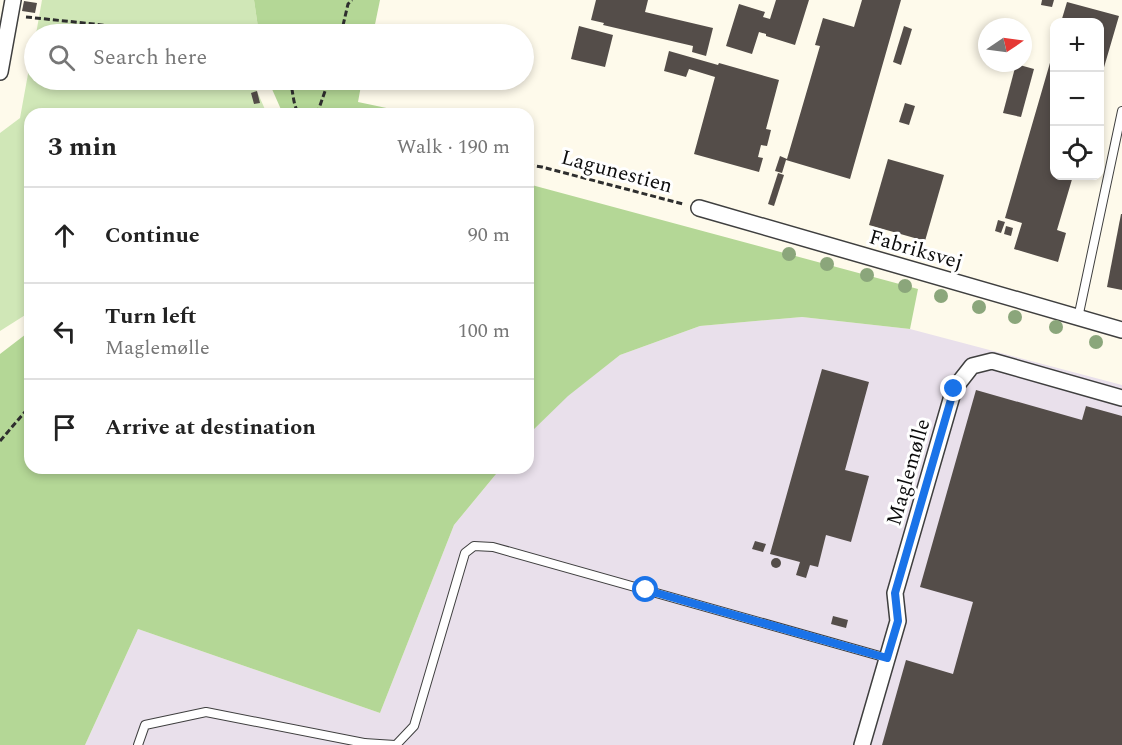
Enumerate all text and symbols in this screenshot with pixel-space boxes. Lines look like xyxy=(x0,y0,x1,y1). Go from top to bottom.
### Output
north arrow xyxy=(978,18,1032,72)
map controls xyxy=(1050,18,1104,180)
button: + xyxy=(1050,18,1104,72)
search box xyxy=(24,24,534,90)
icon: search xyxy=(45,41,78,74)
text: Search here xyxy=(93,41,207,74)
button: − xyxy=(1050,72,1104,126)
button: locate xyxy=(1050,126,1104,180)
text: 3 min xyxy=(48,127,117,167)
text: Walk · 190 m xyxy=(397,132,510,162)
street label: Lagunestien xyxy=(557,142,676,202)
icon: ahead xyxy=(48,219,81,252)
text: Continue xyxy=(105,219,200,252)
text: 90 m xyxy=(468,220,510,250)
street label: Fabriksvej xyxy=(865,221,967,279)
text: Turn left xyxy=(105,300,197,333)
icon: left xyxy=(48,315,81,348)
text: 100 m xyxy=(458,316,510,346)
text: Maglemølle xyxy=(105,333,210,363)
route end xyxy=(940,375,966,401)
icon: arrive xyxy=(48,411,81,444)
text: Arrive at destination xyxy=(105,411,316,444)
street label: Maglemølle xyxy=(878,415,939,529)
route start xyxy=(632,576,658,602)

